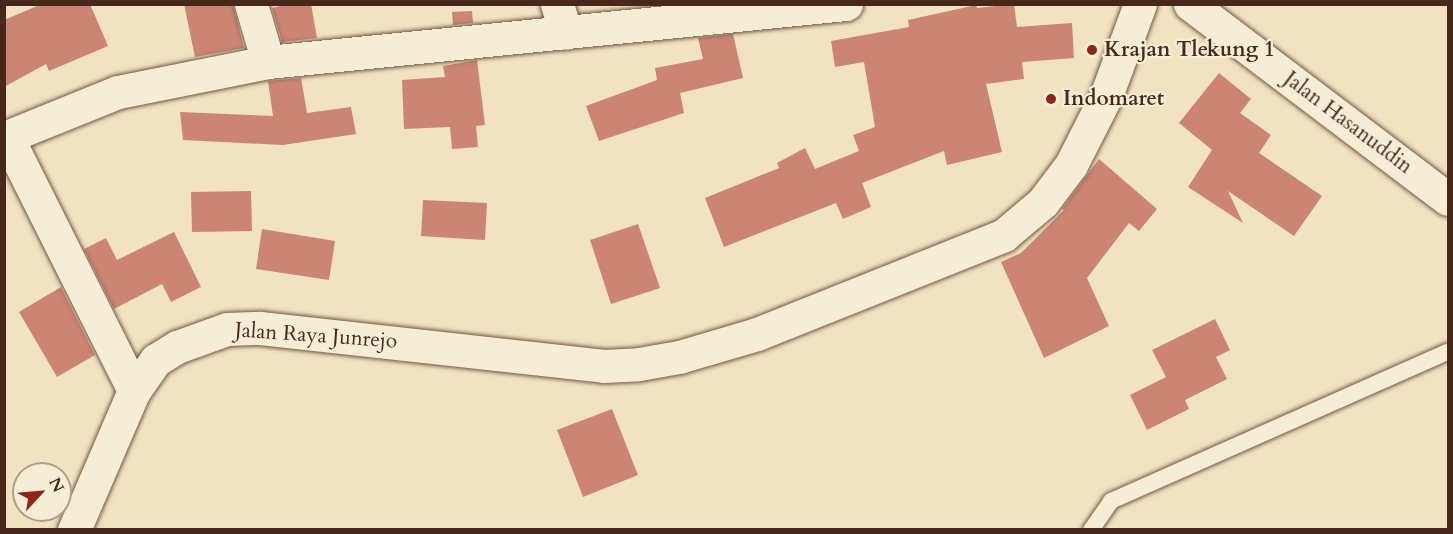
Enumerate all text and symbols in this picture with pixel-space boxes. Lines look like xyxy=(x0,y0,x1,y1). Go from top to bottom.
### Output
place label: Krajan Tlekung 1 xyxy=(1104,37,1275,63)
marker: Krajan Tlekung 1 xyxy=(1085,43,1099,57)
street label: Jalan Hasanuddin xyxy=(1279,66,1417,180)
place label: Indomaret xyxy=(1063,86,1164,112)
marker: Indomaret xyxy=(1044,92,1058,106)
street label: Jalan Raya Junrejo xyxy=(234,318,398,354)
north arrow xyxy=(12,462,72,522)
text: N xyxy=(43,474,69,496)

